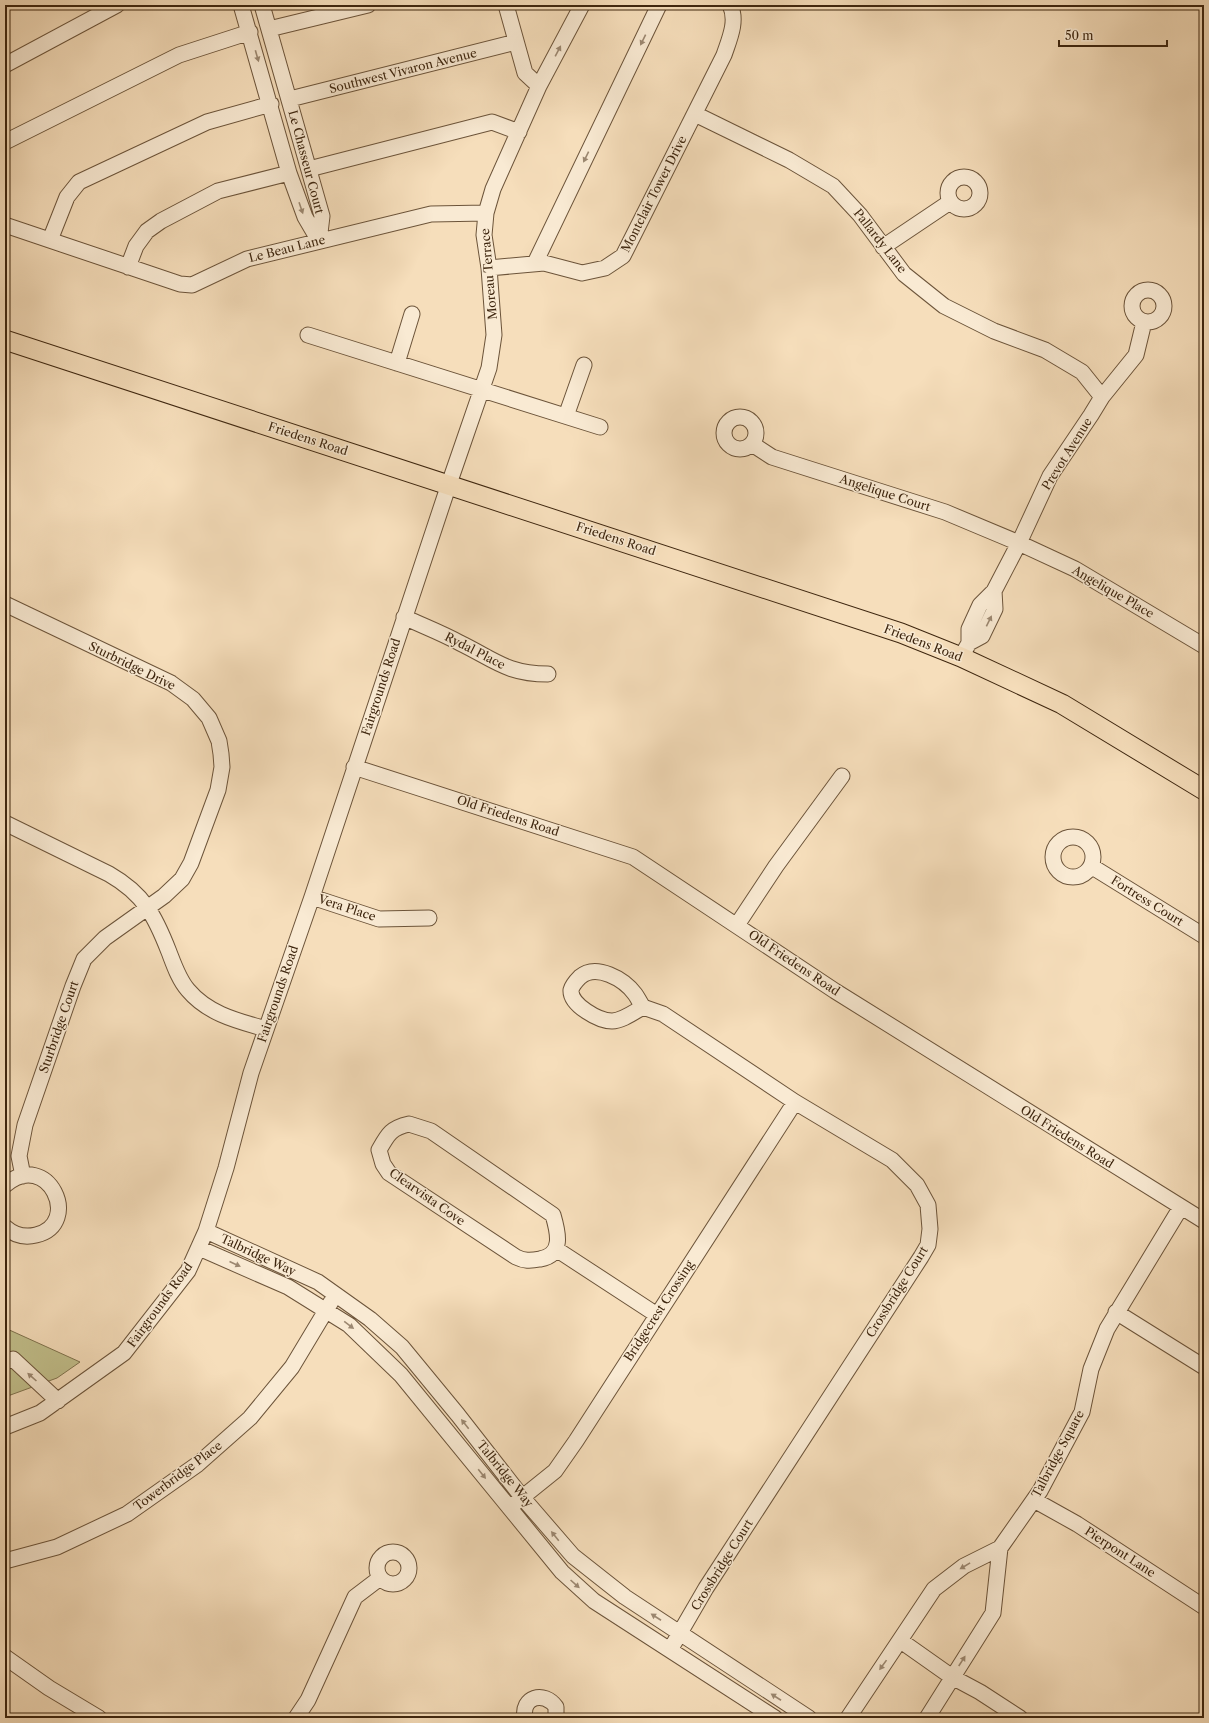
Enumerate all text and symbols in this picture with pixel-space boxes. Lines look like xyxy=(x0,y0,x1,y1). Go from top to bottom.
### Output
scale bar xyxy=(1059,22,1167,48)
text: 50 m xyxy=(1065,28,1094,43)
one-way arrow xyxy=(639,34,646,46)
street label: Southwest Vivaron Avenue xyxy=(327,45,479,96)
one-way arrow xyxy=(554,45,561,57)
one-way arrow xyxy=(254,50,260,62)
street label: Le Chasseur Court xyxy=(285,108,328,216)
street label: Montclair Tower Drive xyxy=(618,133,690,255)
one-way arrow xyxy=(583,152,589,163)
one-way arrow xyxy=(299,203,305,215)
street label: Pallardy Lane xyxy=(851,206,910,276)
street label: Moreau Terrace xyxy=(477,228,500,320)
street label: Le Beau Lane xyxy=(247,232,327,265)
street label: Prevot Avenue xyxy=(1038,415,1095,493)
street label: Friedens Road xyxy=(266,419,351,459)
street label: Angelique Court xyxy=(837,470,933,514)
street label: Friedens Road xyxy=(574,519,659,559)
street label: Angelique Place xyxy=(1069,562,1157,621)
one-way arrow xyxy=(986,615,992,627)
street label: Friedens Road xyxy=(882,621,965,665)
street label: Rydal Place xyxy=(442,629,508,672)
street label: Fairgrounds Road xyxy=(358,636,404,737)
street label: Sturbridge Drive xyxy=(86,638,178,693)
street label: Old Friedens Road xyxy=(455,792,562,839)
street label: Fortress Court xyxy=(1108,872,1187,929)
street label: Vera Place xyxy=(316,891,378,924)
street label: Old Friedens Road xyxy=(746,927,843,999)
street label: Fairgrounds Road xyxy=(254,943,301,1044)
street label: Sturbridge Court xyxy=(36,978,82,1075)
street label: Old Friedens Road xyxy=(1018,1102,1117,1172)
street label: Clearvista Cove xyxy=(387,1165,468,1228)
street label: Talbridge Way xyxy=(218,1231,299,1279)
street label: Crossbridge Court xyxy=(862,1243,931,1340)
street label: Bridgecrest Crossing xyxy=(620,1257,697,1364)
street label: Fairgrounds Road xyxy=(124,1259,196,1350)
one-way arrow xyxy=(229,1261,240,1267)
one-way arrow xyxy=(343,1321,354,1329)
one-way arrow xyxy=(27,1373,38,1382)
street label: Talbridge Square xyxy=(1028,1407,1087,1500)
one-way arrow xyxy=(461,1418,469,1429)
street label: Towerbridge Place xyxy=(131,1437,225,1514)
street label: Talbridge Way xyxy=(474,1437,537,1510)
one-way arrow xyxy=(477,1469,486,1479)
street label: Crossbridge Court xyxy=(687,1516,756,1613)
street label: Pierpont Lane xyxy=(1082,1523,1159,1580)
one-way arrow xyxy=(551,1531,560,1541)
one-way arrow xyxy=(959,1563,971,1570)
one-way arrow xyxy=(569,1579,580,1588)
one-way arrow xyxy=(651,1613,661,1621)
one-way arrow xyxy=(958,1656,966,1666)
one-way arrow xyxy=(880,1660,888,1670)
one-way arrow xyxy=(771,1693,781,1701)

